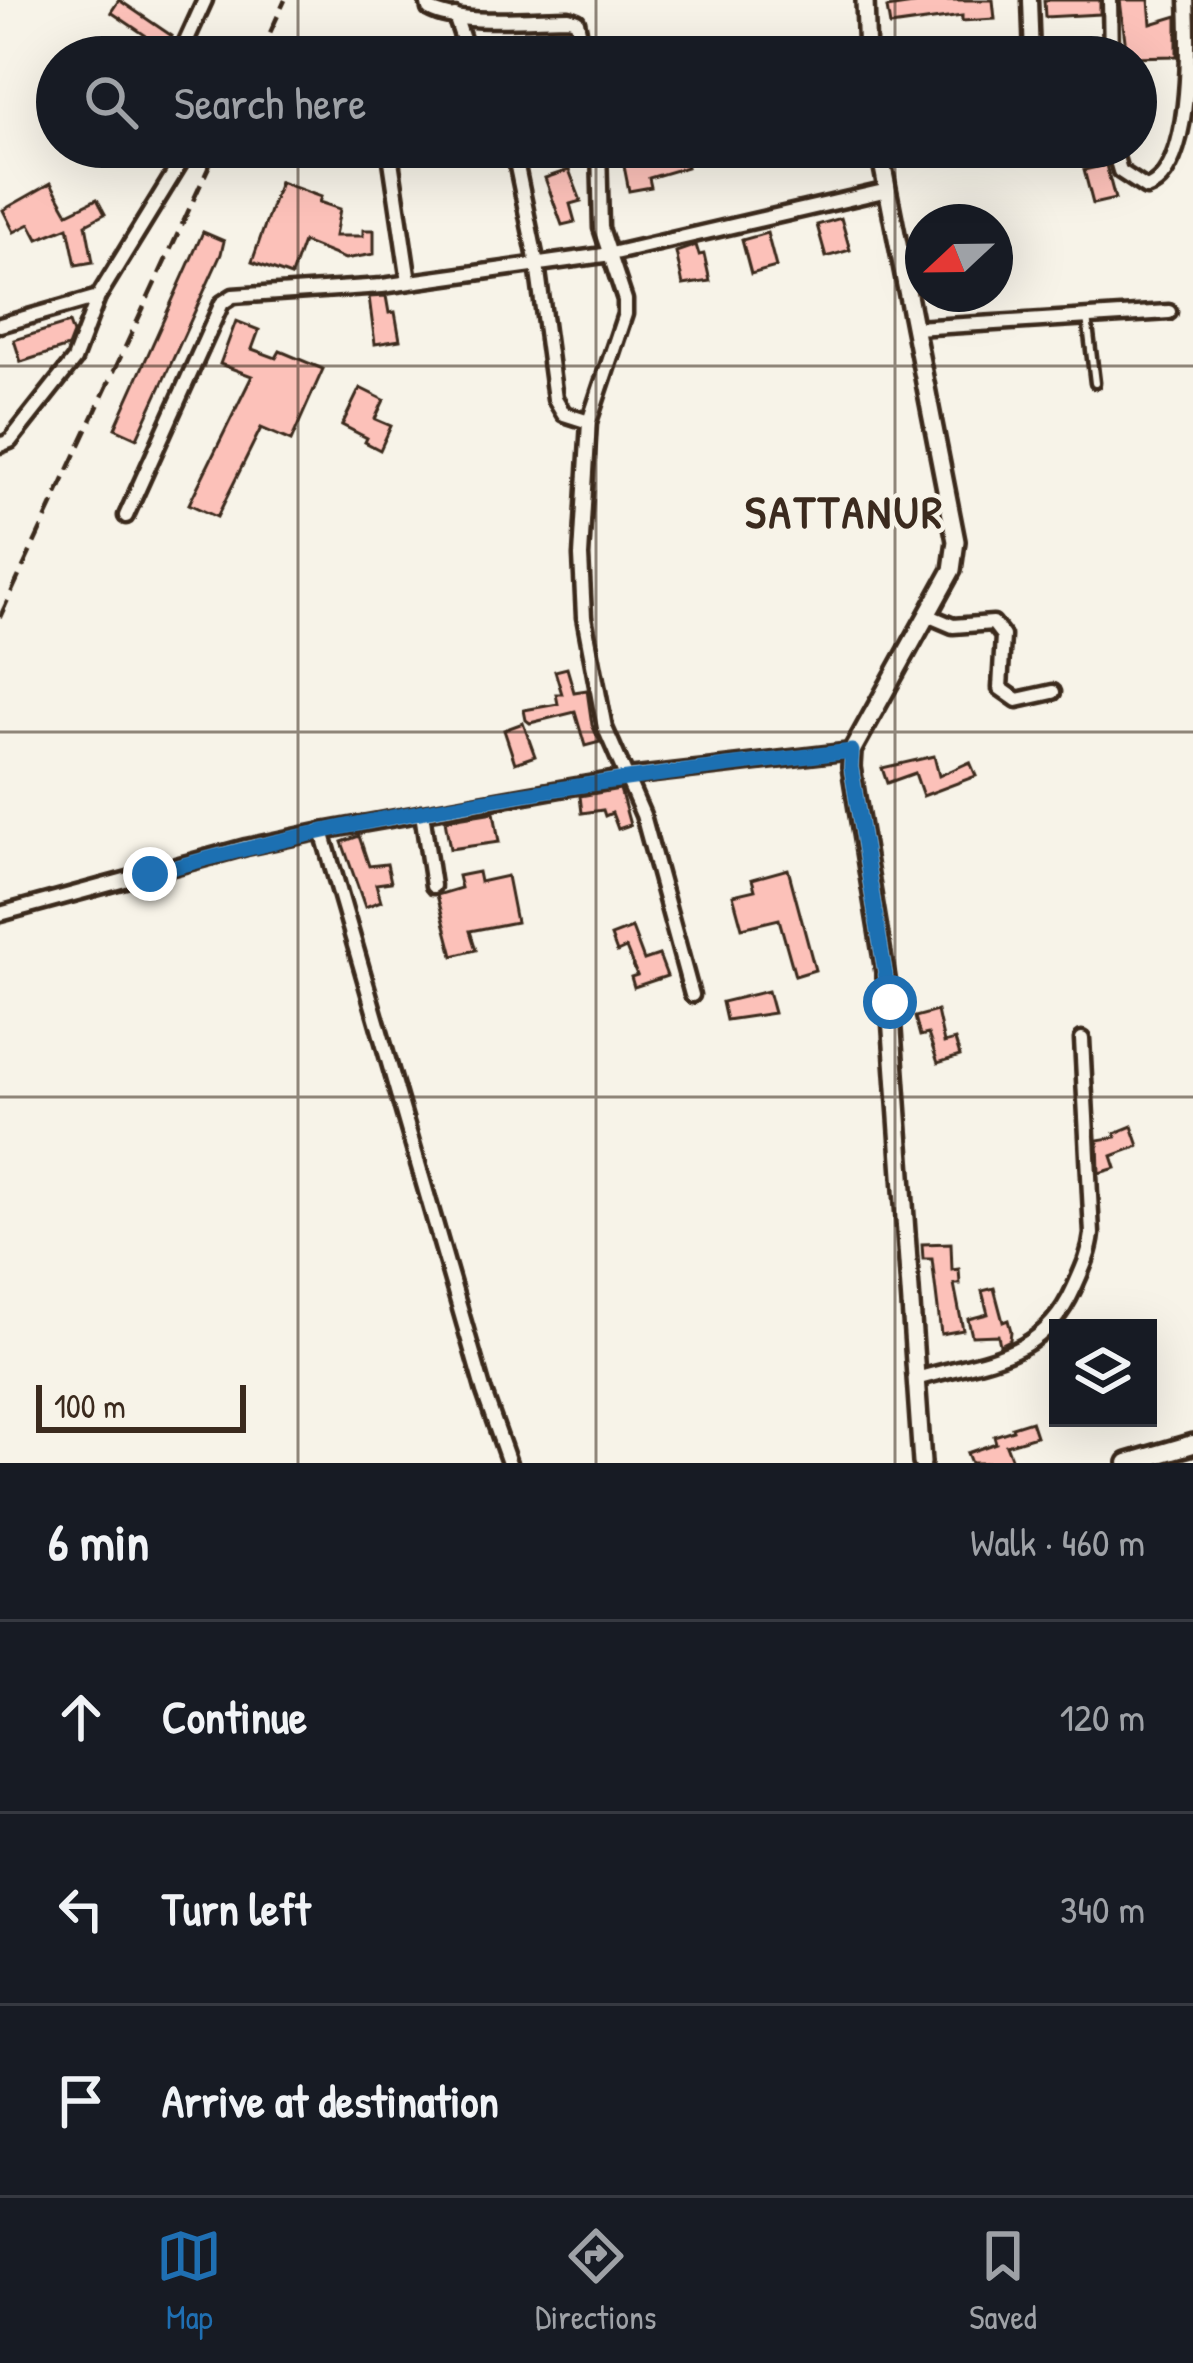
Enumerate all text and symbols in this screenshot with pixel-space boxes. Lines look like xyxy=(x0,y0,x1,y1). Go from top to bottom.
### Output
search box xyxy=(36,36,1157,168)
icon: search xyxy=(78,69,144,135)
text: Search here xyxy=(174,72,366,133)
north arrow xyxy=(905,204,1013,312)
district label: SATTANUR xyxy=(745,481,945,542)
route end xyxy=(123,847,177,901)
route start xyxy=(863,975,917,1029)
map controls xyxy=(1049,1319,1157,1427)
button: layers xyxy=(1049,1319,1157,1427)
scale bar xyxy=(36,1379,246,1432)
text: 100 m xyxy=(54,1384,126,1428)
text: 6 min xyxy=(48,1507,149,1576)
text: Walk · 460 m xyxy=(970,1515,1145,1568)
icon: ahead xyxy=(48,1684,114,1750)
text: Continue xyxy=(162,1686,307,1747)
text: 120 m xyxy=(1060,1690,1145,1743)
icon: left xyxy=(48,1876,114,1942)
text: Turn left xyxy=(162,1878,311,1939)
text: 340 m xyxy=(1060,1882,1145,1935)
icon: arrive xyxy=(48,2068,114,2134)
text: Arrive at destination xyxy=(162,2070,499,2131)
tab: Map xyxy=(156,2223,222,2339)
tab: Directions xyxy=(535,2223,657,2339)
tab: Saved xyxy=(969,2223,1037,2339)

